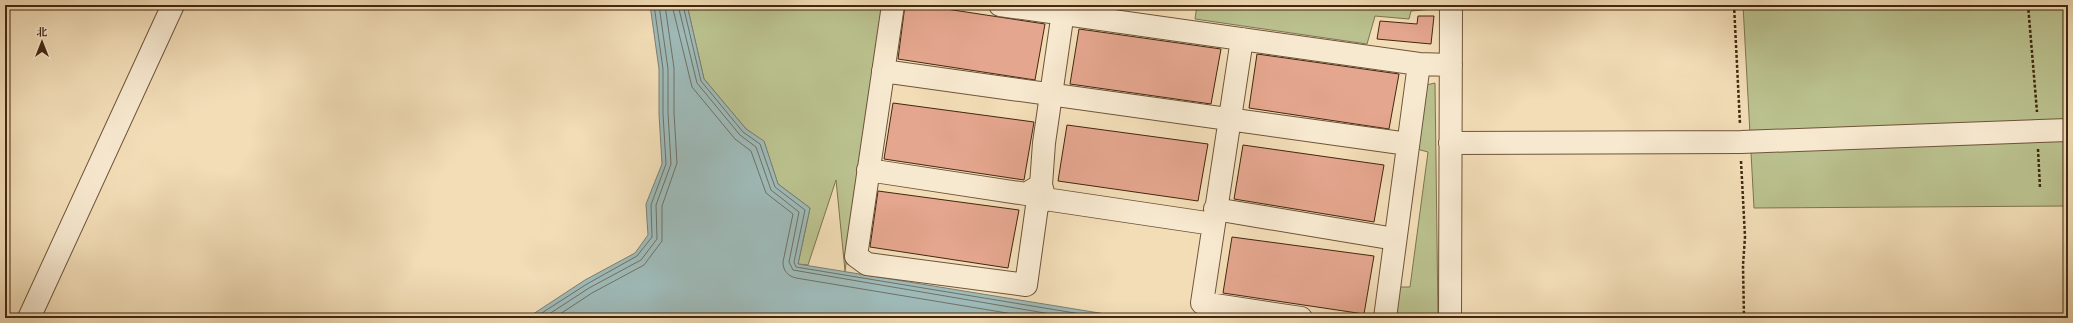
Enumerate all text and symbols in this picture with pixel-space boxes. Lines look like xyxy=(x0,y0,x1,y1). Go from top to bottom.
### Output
north arrow xyxy=(22,22,62,62)
text: 北 xyxy=(37,25,48,40)

